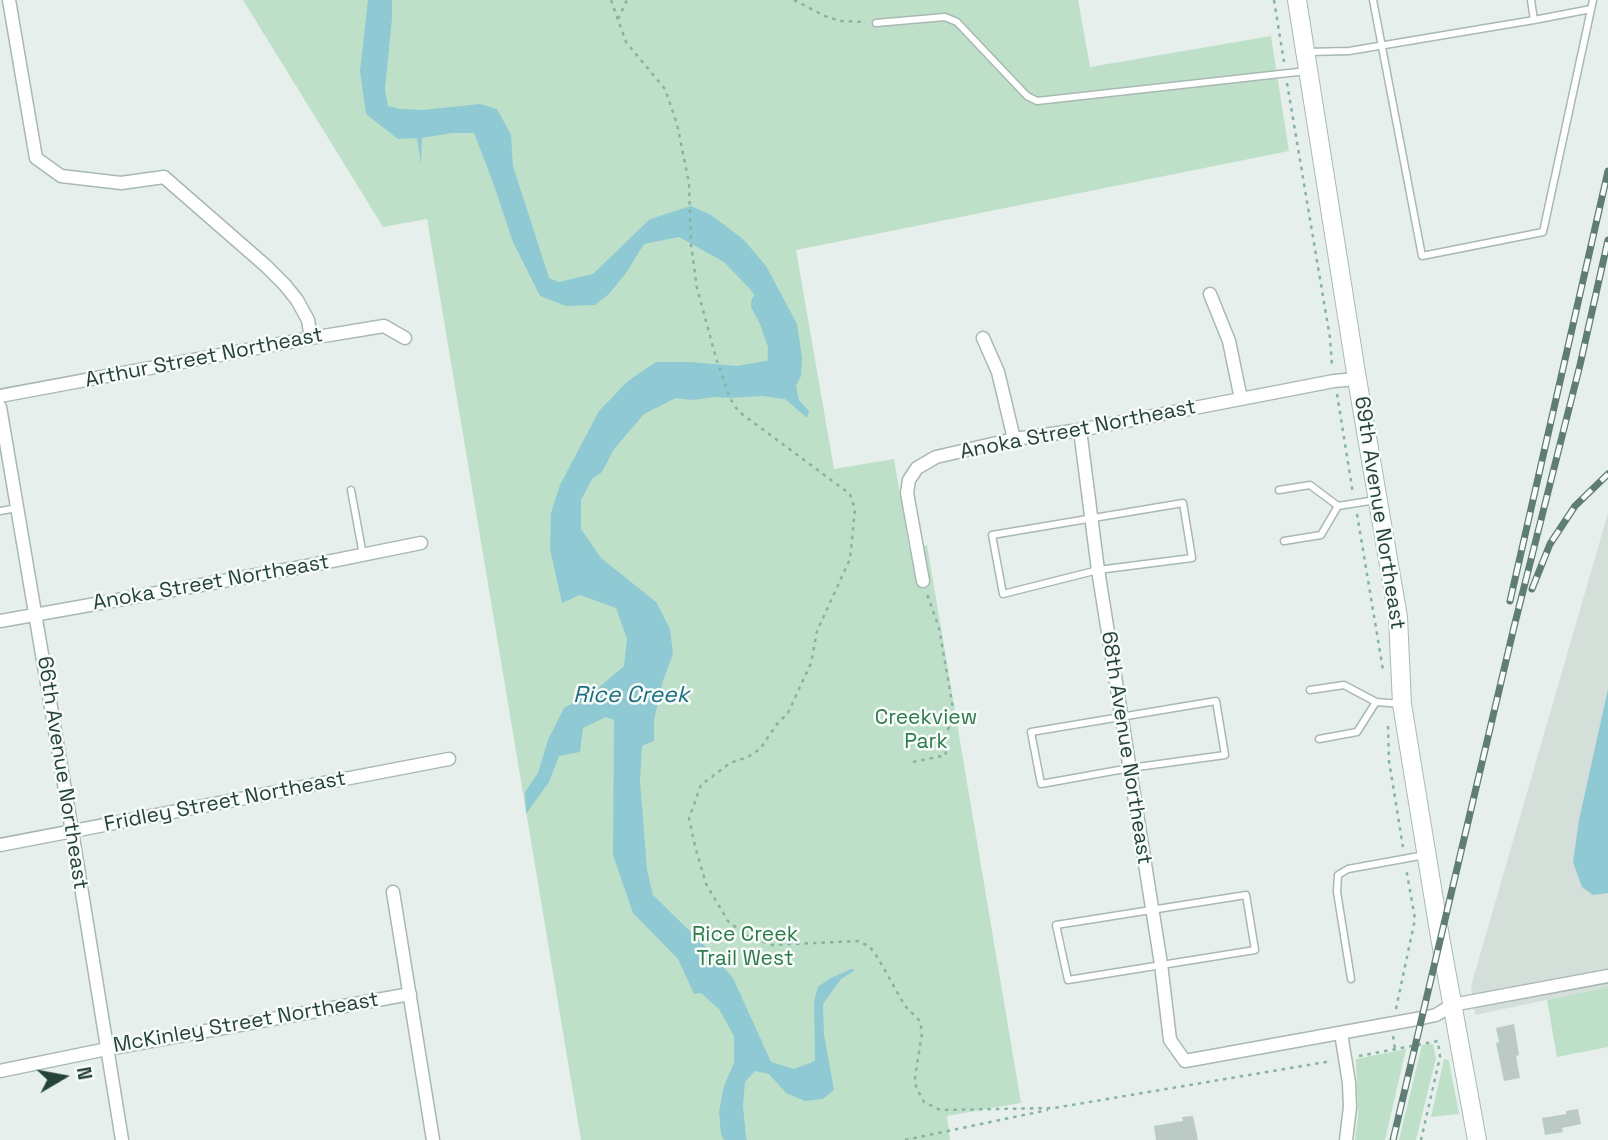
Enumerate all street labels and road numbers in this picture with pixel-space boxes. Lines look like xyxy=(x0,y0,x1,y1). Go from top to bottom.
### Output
street label: Arthur Street Northeast xyxy=(83,323,325,393)
street label: Anoka Street Northeast xyxy=(958,395,1198,465)
street label: 69th Avenue Northeast xyxy=(1348,395,1410,631)
street label: Anoka Street Northeast xyxy=(91,550,331,616)
street label: 68th Avenue Northeast xyxy=(1095,630,1157,866)
street label: 66th Avenue Northeast xyxy=(31,655,93,891)
street label: Fridley Street Northeast xyxy=(102,766,348,838)
street label: McKinley Street Northeast xyxy=(111,987,381,1059)

